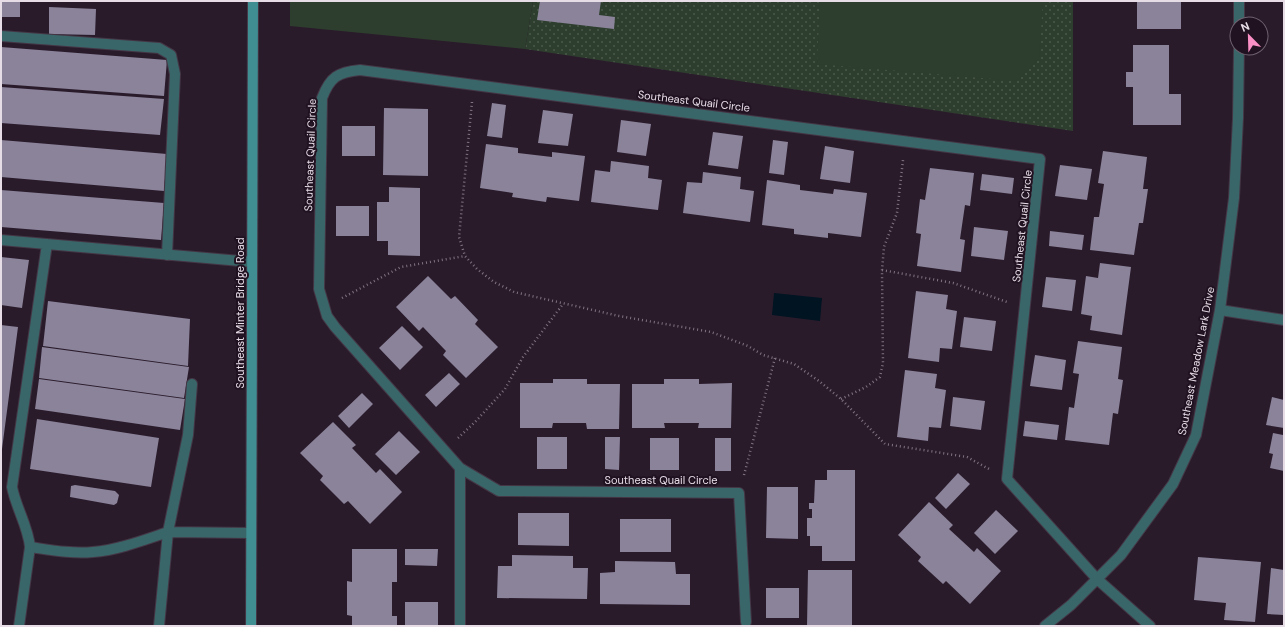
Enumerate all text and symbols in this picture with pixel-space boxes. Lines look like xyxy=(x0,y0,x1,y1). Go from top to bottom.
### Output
north arrow xyxy=(1229,16,1269,56)
text: N xyxy=(1239,19,1252,35)
street label: Southeast Quail Circle xyxy=(637,87,751,115)
street label: Southeast Quail Circle xyxy=(301,98,319,212)
street label: Southeast Quail Circle xyxy=(1009,169,1035,283)
street label: Southeast Minter Bridge Road xyxy=(233,237,247,389)
street label: Southeast Meadow Lark Drive xyxy=(1175,286,1217,436)
street label: Southeast Quail Circle xyxy=(605,473,717,487)

